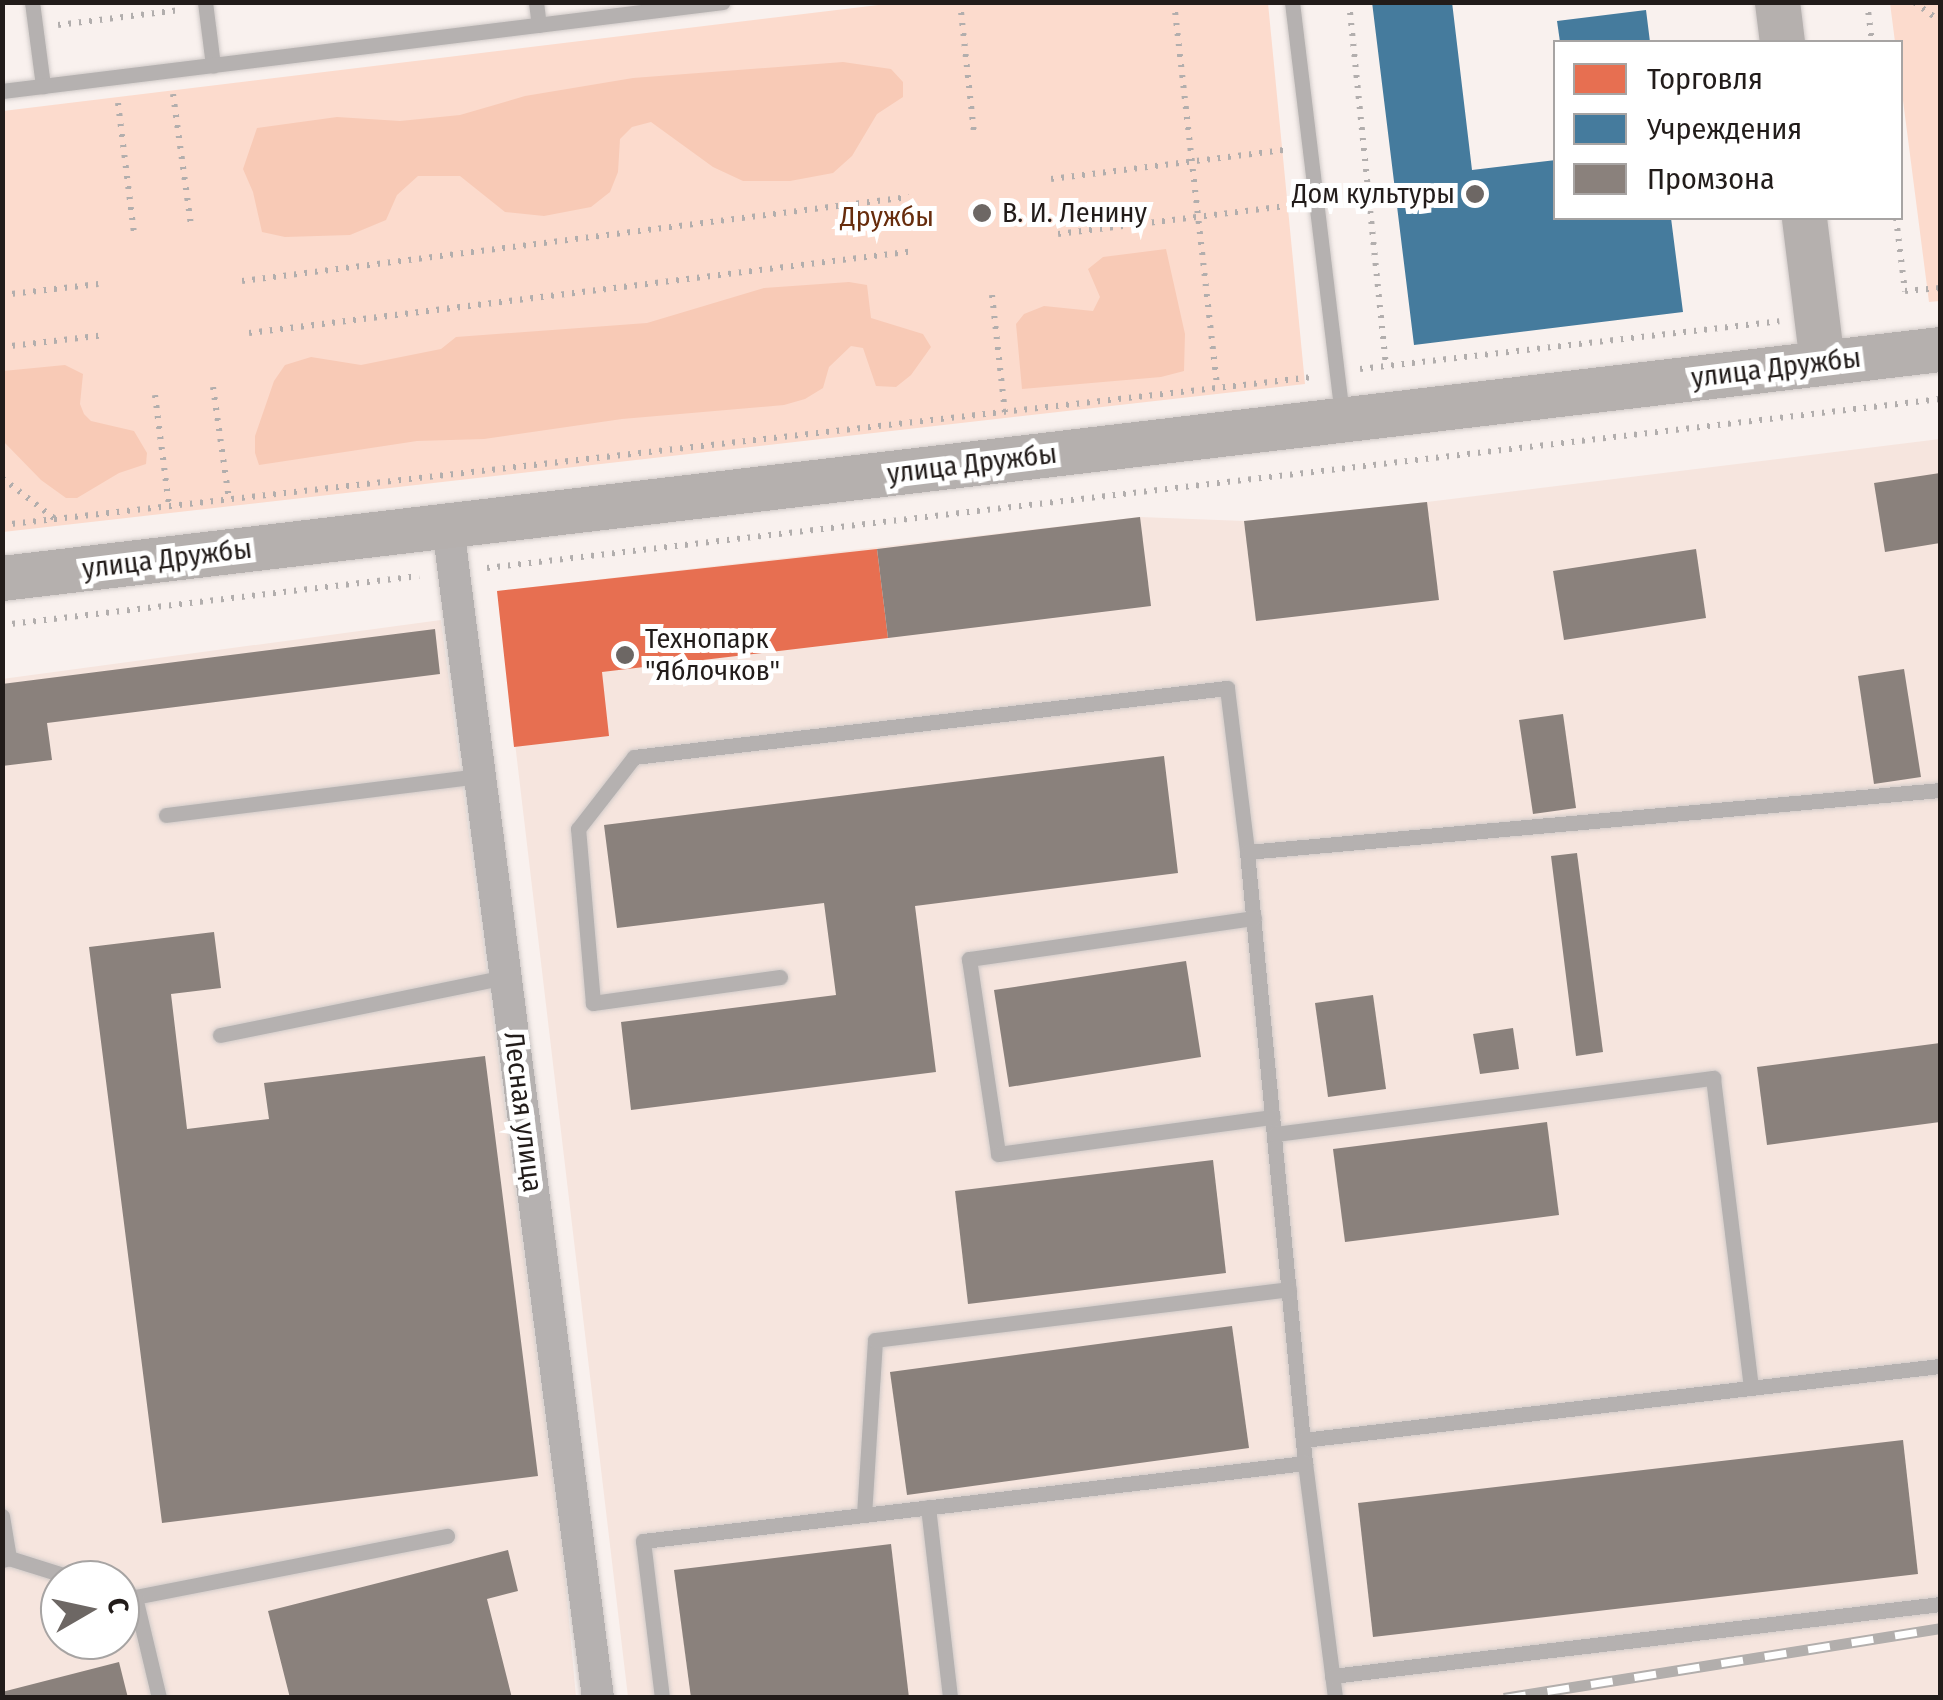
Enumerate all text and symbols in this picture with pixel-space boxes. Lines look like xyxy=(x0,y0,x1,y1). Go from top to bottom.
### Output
legend xyxy=(1553,40,1903,220)
text: Торговля xyxy=(1647,61,1763,97)
text: Учреждения xyxy=(1647,111,1802,147)
text: Промзона xyxy=(1647,161,1775,197)
place label: Дом культуры xyxy=(1292,177,1455,211)
marker: Дом культуры xyxy=(1464,183,1486,205)
place label: В. И. Ленину xyxy=(1002,196,1147,230)
park label: Дружбы xyxy=(840,200,934,234)
marker: В. И. Ленину xyxy=(971,202,993,224)
street label: улица Дружбы xyxy=(1689,341,1863,395)
street label: улица Дружбы xyxy=(885,437,1059,491)
street label: улица Дружбы xyxy=(80,532,254,586)
place label: Технопарк "Яблочков" xyxy=(645,622,780,688)
marker: Технопарк "Яблочков" xyxy=(614,644,636,666)
street label: Лесная улица xyxy=(496,1030,550,1194)
north arrow xyxy=(40,1560,140,1660)
text: С xyxy=(101,1596,136,1615)

